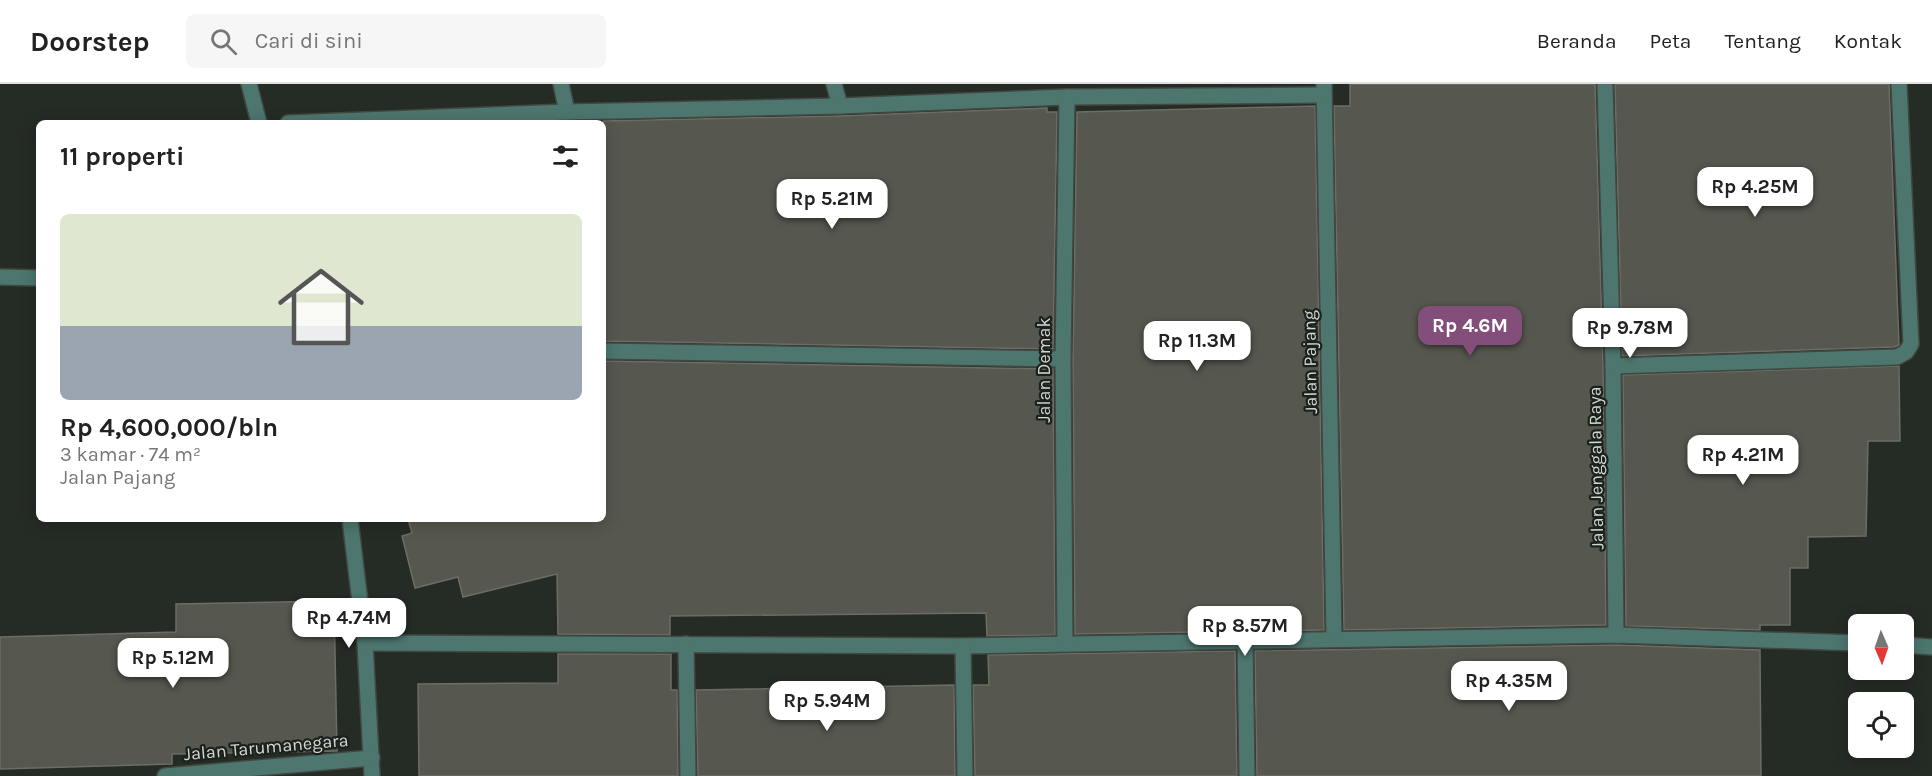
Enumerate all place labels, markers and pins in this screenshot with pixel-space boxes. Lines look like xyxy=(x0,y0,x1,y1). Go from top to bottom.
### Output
pin: Rp 4.25M xyxy=(1693,167,1817,218)
pin: Rp 5.21M xyxy=(770,179,894,230)
pin: Rp 4.6M xyxy=(1415,306,1525,357)
pin: Rp 9.78M xyxy=(1568,308,1692,359)
pin: Rp 11.3M xyxy=(1135,321,1259,372)
pin: Rp 4.21M xyxy=(1681,435,1805,486)
pin: Rp 4.74M xyxy=(287,598,411,649)
pin: Rp 8.57M xyxy=(1183,606,1307,657)
pin: Rp 5.12M xyxy=(111,638,235,689)
pin: Rp 4.35M xyxy=(1447,661,1571,712)
pin: Rp 5.94M xyxy=(765,681,889,732)

